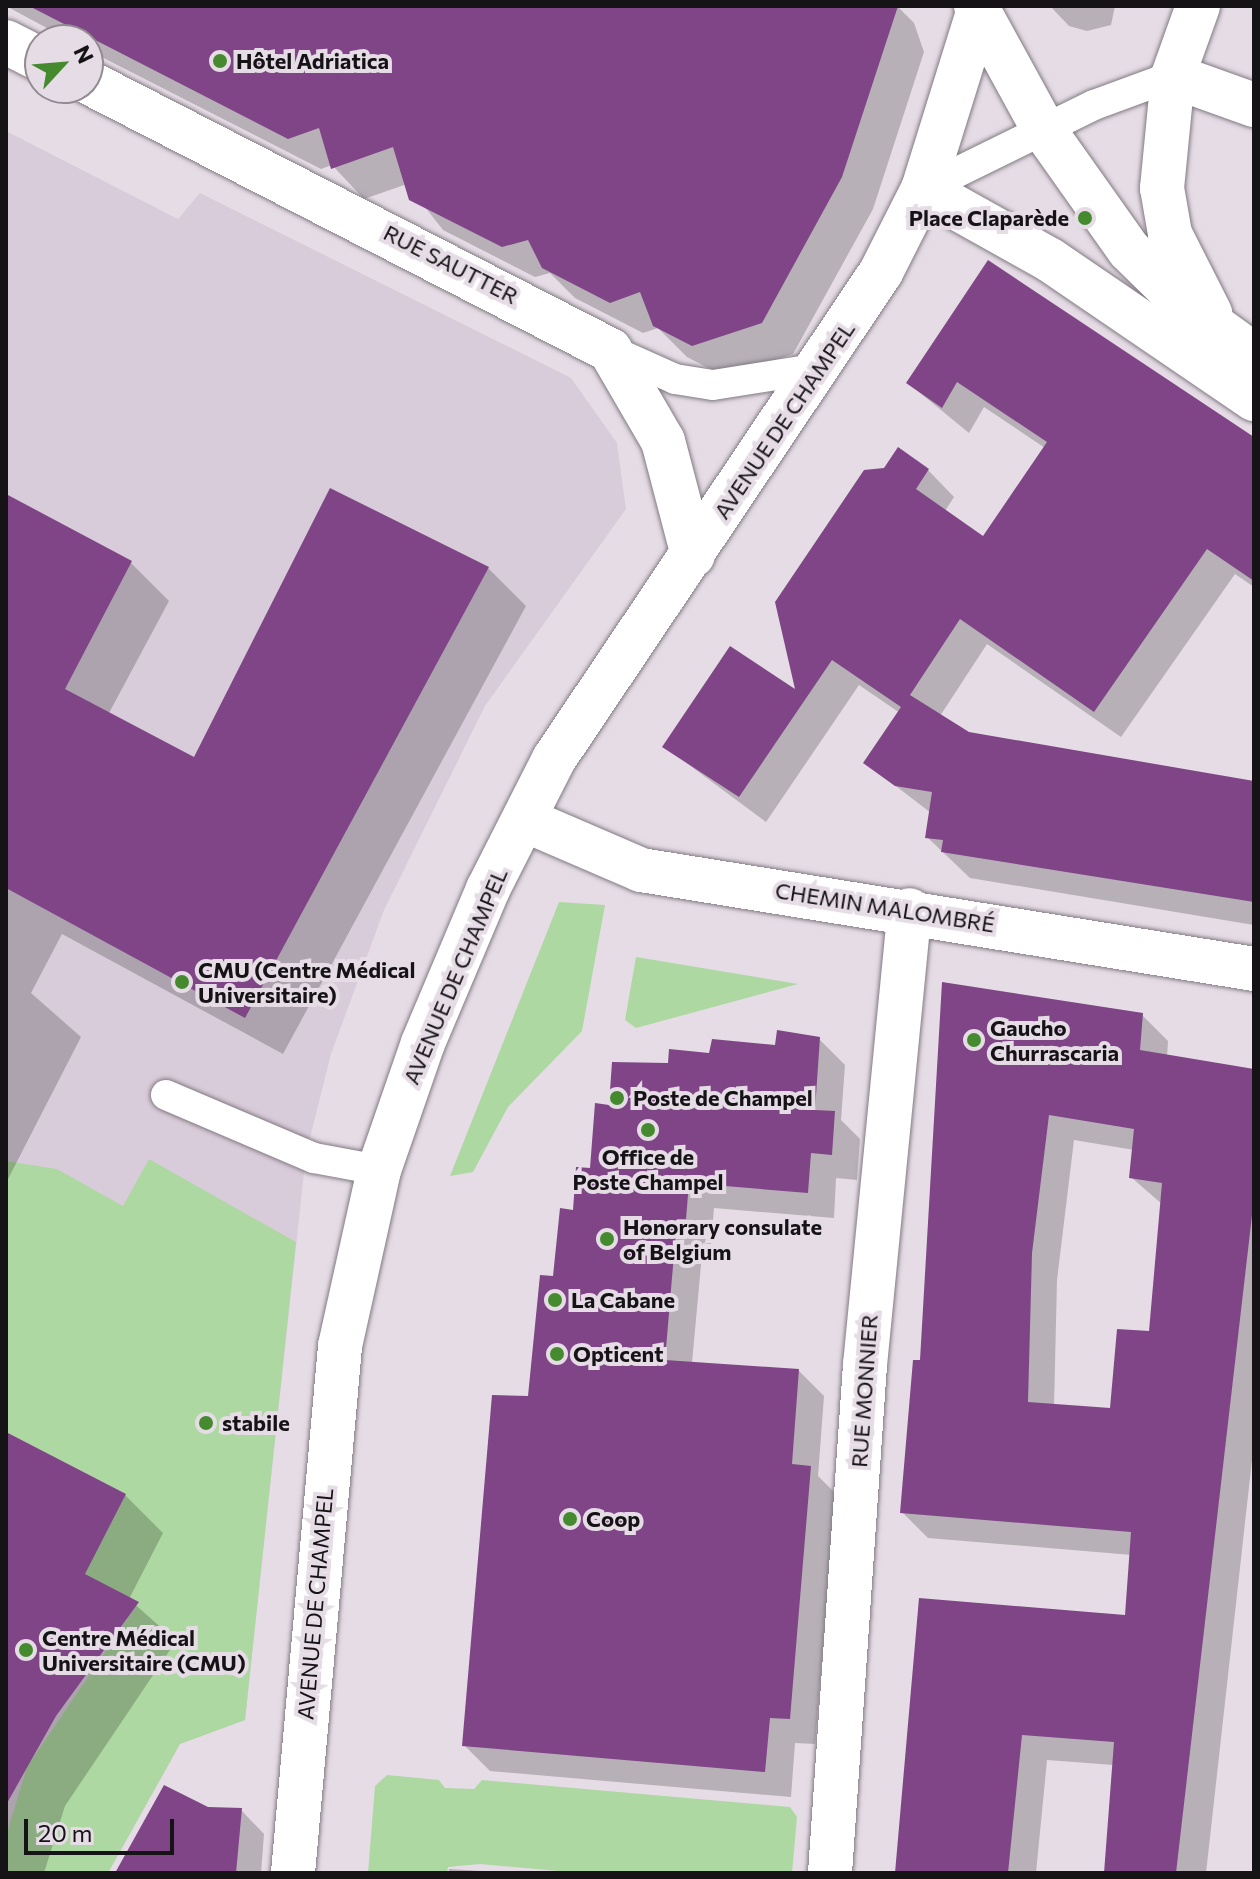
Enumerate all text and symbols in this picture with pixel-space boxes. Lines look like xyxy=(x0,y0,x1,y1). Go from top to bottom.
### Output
north arrow xyxy=(24,24,104,104)
text: N xyxy=(68,41,100,67)
place label: Hôtel Adriatica xyxy=(236,48,389,74)
marker: Hôtel Adriatica xyxy=(211,52,229,70)
place label: Place Claparède xyxy=(909,205,1069,231)
marker: Place Claparède xyxy=(1076,209,1094,227)
street label: RUE SAUTTER xyxy=(379,219,523,309)
street label: AVENUE DE CHAMPEL xyxy=(708,316,860,524)
street label: AVENUE DE CHAMPEL xyxy=(397,864,513,1088)
street label: CHEMIN MALOMBRÉ xyxy=(773,877,997,937)
place label: CMU (Centre Médical Universitaire) xyxy=(198,956,415,1008)
marker: CMU (Centre Médical Universitaire) xyxy=(173,973,191,991)
place label: Gaucho Churrascaria xyxy=(990,1014,1119,1066)
marker: Gaucho Churrascaria xyxy=(965,1031,983,1049)
place label: Poste de Champel xyxy=(633,1085,813,1111)
marker: Poste de Champel xyxy=(608,1089,626,1107)
marker: Office de Poste Champel xyxy=(639,1121,657,1139)
place label: Office de Poste Champel xyxy=(572,1143,724,1194)
place label: Honorary consulate of Belgium xyxy=(623,1213,822,1264)
marker: Honorary consulate of Belgium xyxy=(598,1230,616,1248)
place label: La Cabane xyxy=(571,1287,675,1313)
marker: La Cabane xyxy=(546,1291,564,1309)
street label: RUE MONNIER xyxy=(845,1314,883,1468)
place label: Opticent xyxy=(573,1341,664,1367)
marker: Opticent xyxy=(548,1345,566,1363)
place label: stabile xyxy=(222,1410,290,1436)
marker: stabile xyxy=(197,1414,215,1432)
street label: AVENUE DE CHAMPEL xyxy=(292,1487,338,1721)
place label: Coop xyxy=(586,1506,640,1532)
marker: Coop xyxy=(561,1510,579,1528)
place label: Centre Médical Universitaire (CMU) xyxy=(42,1624,246,1676)
marker: Centre Médical Universitaire (CMU) xyxy=(17,1641,35,1659)
scale bar xyxy=(28,1803,178,1853)
text: 20 m xyxy=(38,1818,92,1847)

